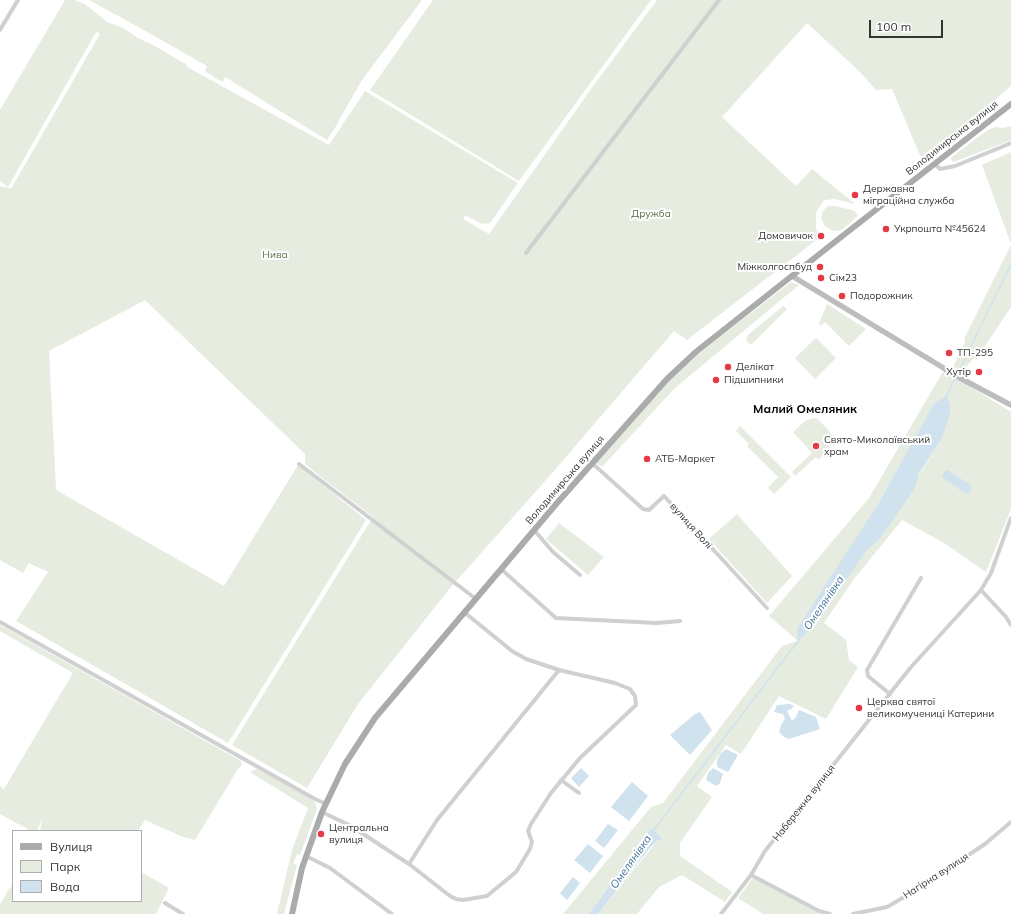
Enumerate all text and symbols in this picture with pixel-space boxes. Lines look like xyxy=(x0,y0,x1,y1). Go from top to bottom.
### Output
scale bar xyxy=(871,12,945,38)
text: 100 m xyxy=(876,19,911,34)
street label: Володимирська вулиця xyxy=(903,98,1001,178)
place label: Державна міграційна служба xyxy=(863,183,954,206)
marker: Державна міграційна служба xyxy=(850,190,860,200)
park label: Дружба xyxy=(631,208,671,220)
place label: Укрпошта №45624 xyxy=(894,223,986,235)
marker: Укрпошта №45624 xyxy=(881,224,891,234)
place label: Домовичок xyxy=(758,230,813,242)
marker: Домовичок xyxy=(816,231,826,241)
park label: Нива xyxy=(262,249,288,261)
place label: Міжколгоспбуд xyxy=(738,261,812,273)
marker: Міжколгоспбуд xyxy=(815,262,825,272)
place label: Сім23 xyxy=(829,272,857,284)
marker: Сім23 xyxy=(816,273,826,283)
place label: Подорожник xyxy=(850,290,913,302)
marker: Подорожник xyxy=(837,291,847,301)
place label: ТП-295 xyxy=(957,347,993,359)
marker: ТП-295 xyxy=(944,348,954,358)
place label: Делікат xyxy=(736,361,774,373)
marker: Делікат xyxy=(723,362,733,372)
place label: Хутір xyxy=(946,366,971,378)
marker: Хутір xyxy=(974,367,984,377)
place label: Підшипники xyxy=(724,374,784,386)
marker: Підшипники xyxy=(711,375,721,385)
district label: Малий Омеляник xyxy=(753,402,857,416)
street label: Володимирська вулиця xyxy=(523,433,607,527)
place label: Свято-Миколаївський храм xyxy=(824,434,930,458)
marker: Свято-Миколаївський храм xyxy=(811,441,821,451)
place label: АТБ-Маркет xyxy=(655,453,715,465)
marker: АТБ-Маркет xyxy=(642,454,652,464)
street label: вулиця Волі xyxy=(667,501,715,551)
water label: Омелянівка xyxy=(801,573,847,633)
place label: Церква святої великомучениці Катерини xyxy=(867,696,994,720)
marker: Церква святої великомучениці Катерини xyxy=(854,703,864,713)
street label: Набережна вулиця xyxy=(770,762,838,844)
place label: Центральна вулиця xyxy=(329,822,389,846)
marker: Центральна вулиця xyxy=(316,829,326,839)
legend xyxy=(12,830,142,902)
water label: Омелянівка xyxy=(608,833,654,891)
text: Вулиця xyxy=(50,839,92,854)
street label: Нагірна вулиця xyxy=(901,850,971,902)
text: Парк xyxy=(50,859,80,874)
text: Вода xyxy=(50,879,80,894)

